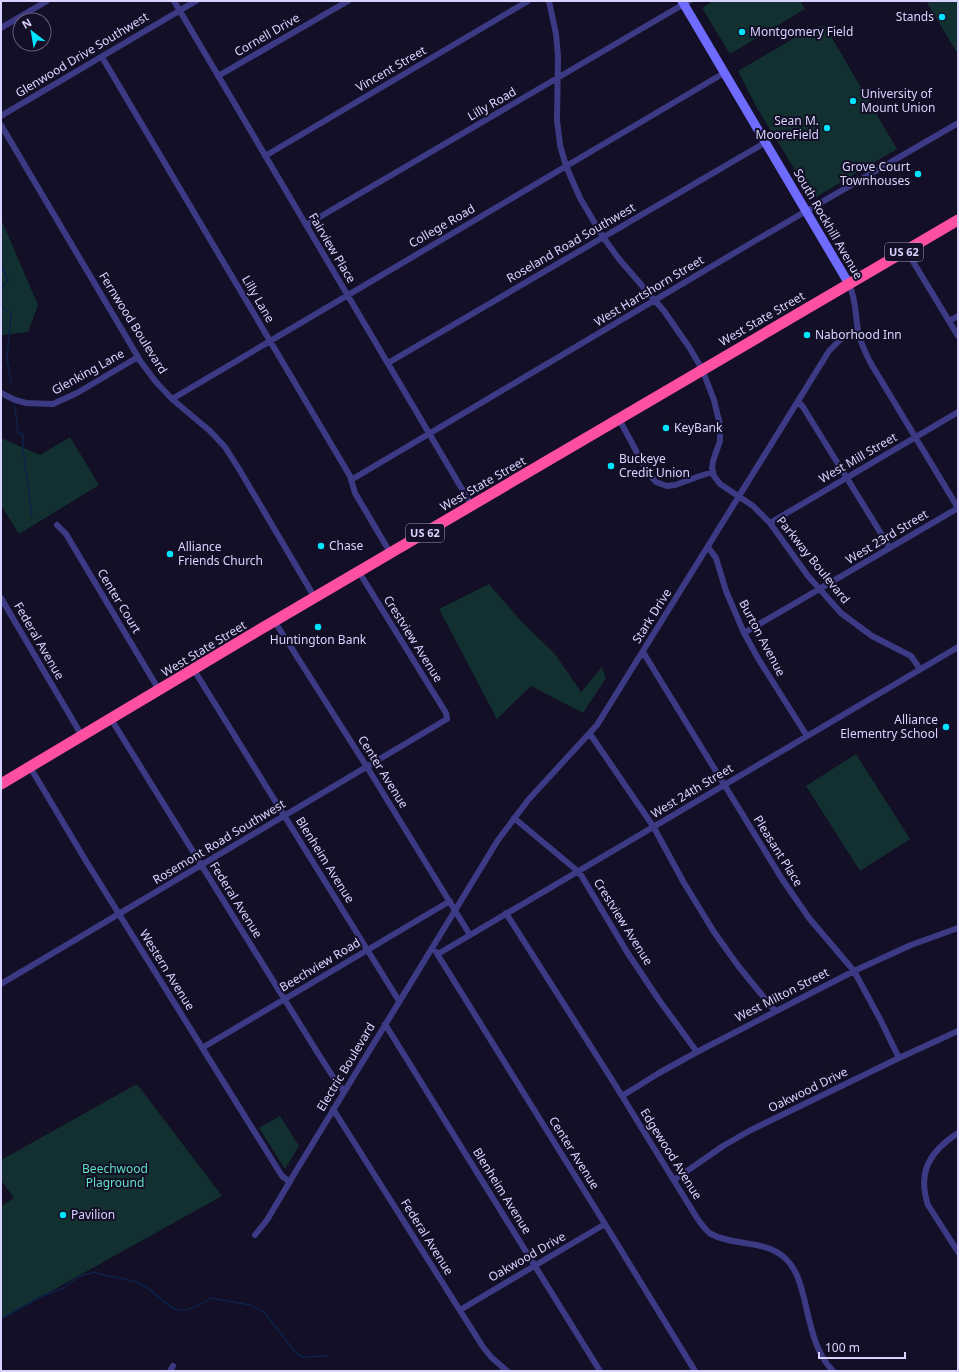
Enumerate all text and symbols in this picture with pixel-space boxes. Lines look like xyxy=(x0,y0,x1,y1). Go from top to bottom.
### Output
street label: Glenwood Drive Southwest xyxy=(12,8,152,101)
place label: Stands xyxy=(896,8,934,25)
street label: Cornell Drive xyxy=(231,9,303,60)
north arrow xyxy=(12,12,52,52)
marker: Stands xyxy=(937,12,947,22)
text: N xyxy=(19,14,34,32)
place label: Montgomery Field xyxy=(750,23,853,40)
marker: Montgomery Field xyxy=(737,27,747,37)
street label: Vincent Street xyxy=(352,41,430,96)
street label: Lilly Road xyxy=(464,83,519,124)
place label: University of Mount Union xyxy=(861,85,935,116)
marker: University of Mount Union xyxy=(848,96,858,106)
place label: Sean M. MooreField xyxy=(756,112,819,143)
marker: Sean M. MooreField xyxy=(822,123,832,133)
place label: Grove Court Townhouses xyxy=(840,158,911,189)
street label: South Rockhill Avenue xyxy=(790,165,867,282)
marker: Grove Court Townhouses xyxy=(913,169,923,179)
street label: Roseland Road Southwest xyxy=(503,198,639,286)
street label: College Road xyxy=(405,200,478,251)
street label: Fairview Place xyxy=(305,210,360,286)
road number: US 62 xyxy=(885,243,923,261)
street label: West Hartshorn Street xyxy=(591,251,707,330)
street label: Fernwood Boulevard xyxy=(95,269,172,377)
street label: Lilly Lane xyxy=(238,272,279,326)
street label: West State Street xyxy=(716,287,808,350)
place label: Naborhood Inn xyxy=(815,326,902,343)
marker: Naborhood Inn xyxy=(802,330,812,340)
street label: Glenking Lane xyxy=(48,344,127,399)
place label: KeyBank xyxy=(674,419,723,436)
marker: KeyBank xyxy=(661,423,671,433)
street label: West Mill Street xyxy=(816,428,901,487)
place label: Buckeye Credit Union xyxy=(619,450,690,481)
street label: West State Street xyxy=(437,452,529,515)
marker: Buckeye Credit Union xyxy=(606,461,616,471)
street label: West 23rd Street xyxy=(842,505,932,568)
street label: Parkway Boulevard xyxy=(773,512,854,607)
road number: US 62 xyxy=(406,524,444,542)
place label: Chase xyxy=(329,537,363,554)
place label: Alliance Friends Church xyxy=(178,538,263,569)
marker: Chase xyxy=(316,541,326,551)
marker: Alliance Friends Church xyxy=(165,549,175,559)
street label: Center Court xyxy=(93,565,146,637)
street label: Stark Drive xyxy=(628,585,675,646)
street label: Crestview Avenue xyxy=(380,592,447,686)
street label: Burton Avenue xyxy=(735,596,790,679)
street label: Federal Avenue xyxy=(10,599,69,683)
street label: West State Street xyxy=(158,616,250,681)
marker: Huntington Bank xyxy=(313,622,323,632)
place label: Huntington Bank xyxy=(270,631,367,648)
place label: Alliance Elementry School xyxy=(840,711,938,742)
marker: Alliance Elementry School xyxy=(941,722,951,732)
street label: Center Avenue xyxy=(354,732,413,812)
street label: West 24th Street xyxy=(648,759,737,822)
street label: Rosemont Road Southwest xyxy=(149,795,289,888)
street label: Pleasant Place xyxy=(750,812,807,890)
street label: Blenheim Avenue xyxy=(292,813,359,906)
street label: Federal Avenue xyxy=(206,858,267,941)
street label: Crestview Avenue xyxy=(590,875,657,969)
street label: Western Avenue xyxy=(136,926,199,1014)
street label: Beechview Road xyxy=(276,934,363,995)
street label: West Milton Street xyxy=(732,963,832,1026)
street label: Electric Boulevard xyxy=(312,1019,379,1114)
street label: Oakwood Drive xyxy=(765,1063,851,1116)
street label: Edgewood Avenue xyxy=(637,1105,706,1203)
street label: Center Avenue xyxy=(545,1113,604,1193)
street label: Blenheim Avenue xyxy=(469,1144,536,1237)
park label: Beechwood Plaground xyxy=(82,1160,148,1191)
street label: Federal Avenue xyxy=(397,1195,458,1278)
place label: Pavilion xyxy=(71,1206,115,1223)
marker: Pavilion xyxy=(58,1210,68,1220)
street label: Oakwood Drive xyxy=(485,1227,569,1286)
scale bar xyxy=(819,1334,905,1360)
text: 100 m xyxy=(825,1339,860,1356)

